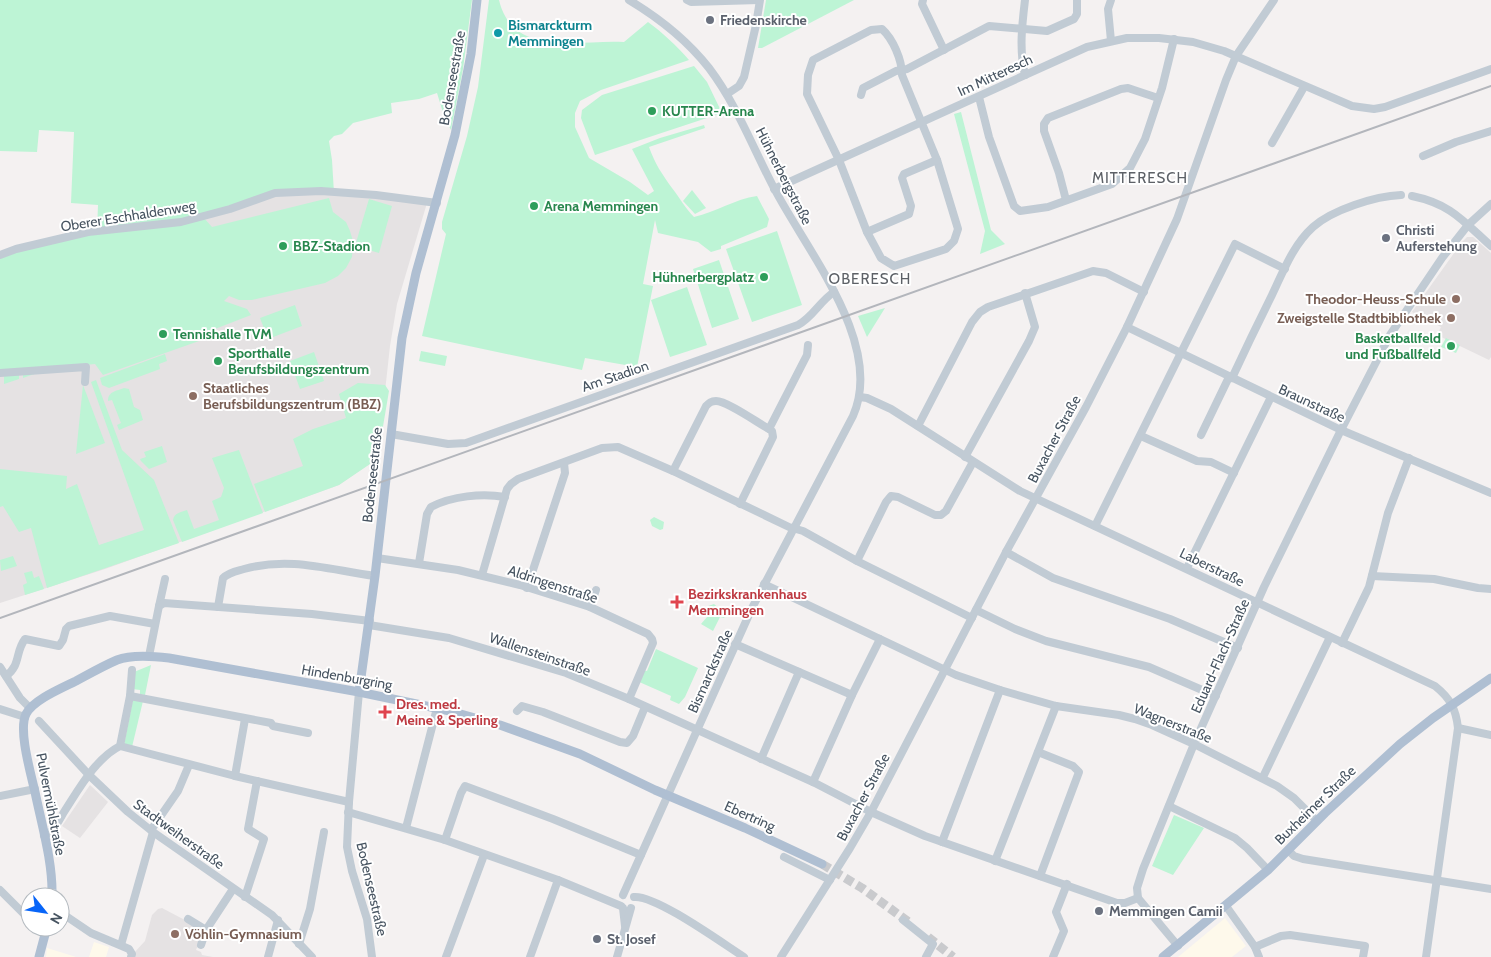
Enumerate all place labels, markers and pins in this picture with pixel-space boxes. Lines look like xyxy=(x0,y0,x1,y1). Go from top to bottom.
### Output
place label: Friedenskirche xyxy=(720,11,807,29)
marker: Friedenskirche xyxy=(704,14,716,26)
place label: Bismarckturm Memmingen xyxy=(508,16,592,50)
marker: Bismarckturm Memmingen xyxy=(492,27,504,39)
place label: KUTTER-Arena xyxy=(662,102,754,120)
marker: KUTTER-Arena xyxy=(646,105,658,117)
place label: Arena Memmingen xyxy=(544,197,658,215)
marker: Arena Memmingen xyxy=(528,200,540,212)
place label: Christi Auferstehung xyxy=(1396,221,1477,255)
marker: Christi Auferstehung xyxy=(1380,232,1392,244)
place label: BBZ-Stadion xyxy=(293,237,370,255)
marker: BBZ-Stadion xyxy=(277,240,289,252)
place label: Hühnerbergplatz xyxy=(652,268,754,286)
marker: Hühnerbergplatz xyxy=(758,271,770,283)
place label: Theodor-Heuss-Schule xyxy=(1306,290,1446,308)
marker: Theodor-Heuss-Schule xyxy=(1450,293,1462,305)
place label: Zweigstelle Stadtbibliothek xyxy=(1277,309,1441,327)
marker: Zweigstelle Stadtbibliothek xyxy=(1445,312,1457,324)
place label: Tennishalle TVM xyxy=(173,325,272,343)
marker: Tennishalle TVM xyxy=(157,328,169,340)
place label: Basketballfeld und Fußballfeld xyxy=(1345,329,1441,363)
marker: Basketballfeld und Fußballfeld xyxy=(1445,340,1457,352)
place label: Sporthalle Berufsbildungszentrum xyxy=(228,344,369,378)
marker: Sporthalle Berufsbildungszentrum xyxy=(212,355,224,367)
place label: Staatliches Berufsbildungszentrum (BBZ) xyxy=(203,379,381,413)
marker: Staatliches Berufsbildungszentrum (BBZ) xyxy=(187,390,199,402)
place label: Bezirkskrankenhaus Memmingen xyxy=(688,585,807,619)
marker: Bezirkskrankenhaus Memmingen xyxy=(670,595,684,609)
place label: Dres. med. Meine & Sperling xyxy=(396,695,498,729)
marker: Dres. med. Meine & Sperling xyxy=(378,705,392,719)
place label: Memmingen Camii xyxy=(1109,902,1223,920)
marker: Memmingen Camii xyxy=(1093,905,1105,917)
place label: Vöhlin-Gymnasium xyxy=(185,925,302,943)
marker: Vöhlin-Gymnasium xyxy=(169,928,181,940)
place label: St. Josef xyxy=(607,930,656,948)
marker: St. Josef xyxy=(591,933,603,945)

